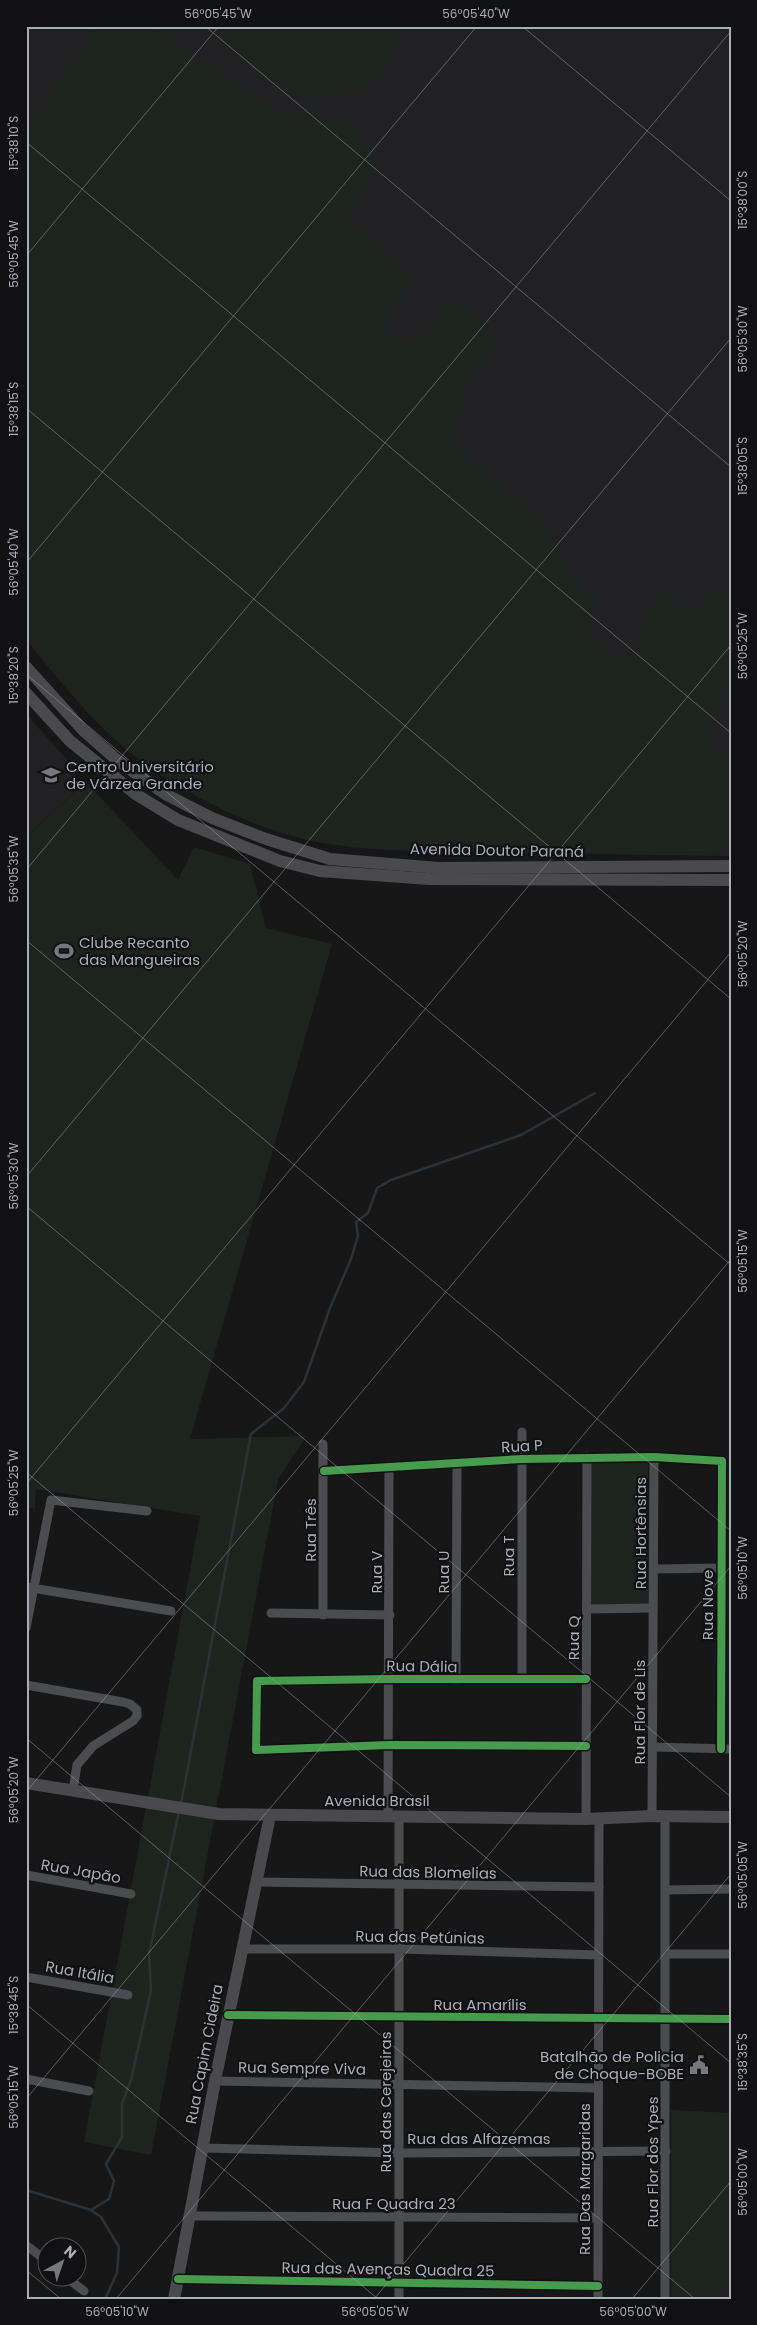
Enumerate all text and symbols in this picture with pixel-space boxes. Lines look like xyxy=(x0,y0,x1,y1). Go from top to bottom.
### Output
text: 56°05'45"W xyxy=(184,5,252,22)
text: 56°05'40"W xyxy=(442,5,510,22)
text: 15°38'10"S xyxy=(5,116,22,170)
text: 15°38'00"S xyxy=(734,171,751,229)
text: 56°05'45"W xyxy=(5,220,22,288)
text: 56°05'30"W xyxy=(734,305,751,372)
text: 15°38'15"S xyxy=(5,382,22,436)
text: 15°38'05"S xyxy=(734,437,751,495)
text: 56°05'40"W xyxy=(5,528,22,596)
text: 56°05'25"W xyxy=(734,612,751,679)
text: 15°38'20"S xyxy=(5,646,22,704)
place label: Centro Universitário de Várzea Grande xyxy=(66,756,214,794)
school or university icon: Centro Universitário de Várzea Grande xyxy=(40,764,62,786)
text: 56°05'35"W xyxy=(5,835,22,902)
street label: Avenida Doutor Paraná xyxy=(410,838,584,862)
text: 56°05'20"W xyxy=(734,920,751,987)
place label: Clube Recanto das Mangueiras xyxy=(79,932,200,970)
sports icon: Clube Recanto das Mangueiras xyxy=(53,940,75,962)
text: 56°05'30"W xyxy=(5,1142,22,1209)
text: 56°05'15"W xyxy=(734,1229,751,1293)
street label: Rua P xyxy=(501,1434,544,1458)
text: 56°05'25"W xyxy=(5,1449,22,1516)
street label: Rua Hortênsias xyxy=(630,1477,651,1589)
street label: Rua Três xyxy=(300,1498,321,1562)
street label: Rua T xyxy=(498,1536,519,1576)
text: 56°05'10"W xyxy=(734,1536,751,1600)
street label: Rua V xyxy=(366,1550,387,1594)
street label: Rua U xyxy=(433,1551,454,1594)
street label: Rua Nove xyxy=(697,1570,718,1640)
street label: Rua Q xyxy=(563,1615,584,1660)
street label: Rua Dália xyxy=(386,1655,458,1677)
street label: Rua Flor de Lis xyxy=(629,1659,650,1764)
text: 56°05'20"W xyxy=(5,1756,22,1823)
street label: Avenida Brasil xyxy=(324,1790,430,1811)
text: 56°05'05"W xyxy=(734,1841,751,1909)
street label: Rua Japão xyxy=(39,1854,123,1888)
street label: Rua das Blomelias xyxy=(359,1860,497,1884)
street label: Rua das Petúnias xyxy=(355,1925,485,1949)
street label: Rua Itália xyxy=(44,1956,116,1988)
text: 15°38'45"S xyxy=(5,1976,22,2034)
street label: Rua Capim Cideira xyxy=(180,1982,228,2126)
street label: Rua Amarílis xyxy=(433,1994,527,2015)
street label: Rua das Cerejeiras xyxy=(375,2031,396,2173)
text: 15°38'35"S xyxy=(734,2033,751,2091)
place label: Batalhão de Policia de Choque-BOBE xyxy=(540,2046,684,2084)
public building icon: Batalhão de Policia de Choque-BOBE xyxy=(688,2054,710,2076)
street label: Rua Sempre Viva xyxy=(238,2056,366,2080)
text: 56°05'15"W xyxy=(5,2065,22,2129)
street label: Rua Flor dos Ypes xyxy=(642,2096,663,2227)
street label: Rua Das Margaridas xyxy=(574,2103,595,2255)
street label: Rua das Alfazemas xyxy=(407,2128,551,2149)
text: 56°05'00"W xyxy=(734,2148,751,2216)
street label: Rua F Quadra 23 xyxy=(332,2193,456,2214)
north arrow xyxy=(38,2238,88,2288)
text: N xyxy=(60,2241,81,2263)
street label: Rua das Avenças Quadra 25 xyxy=(281,2257,495,2281)
text: 56°05'10"W xyxy=(85,2303,149,2320)
text: 56°05'05"W xyxy=(341,2303,409,2320)
text: 56°05'00"W xyxy=(599,2303,667,2320)

